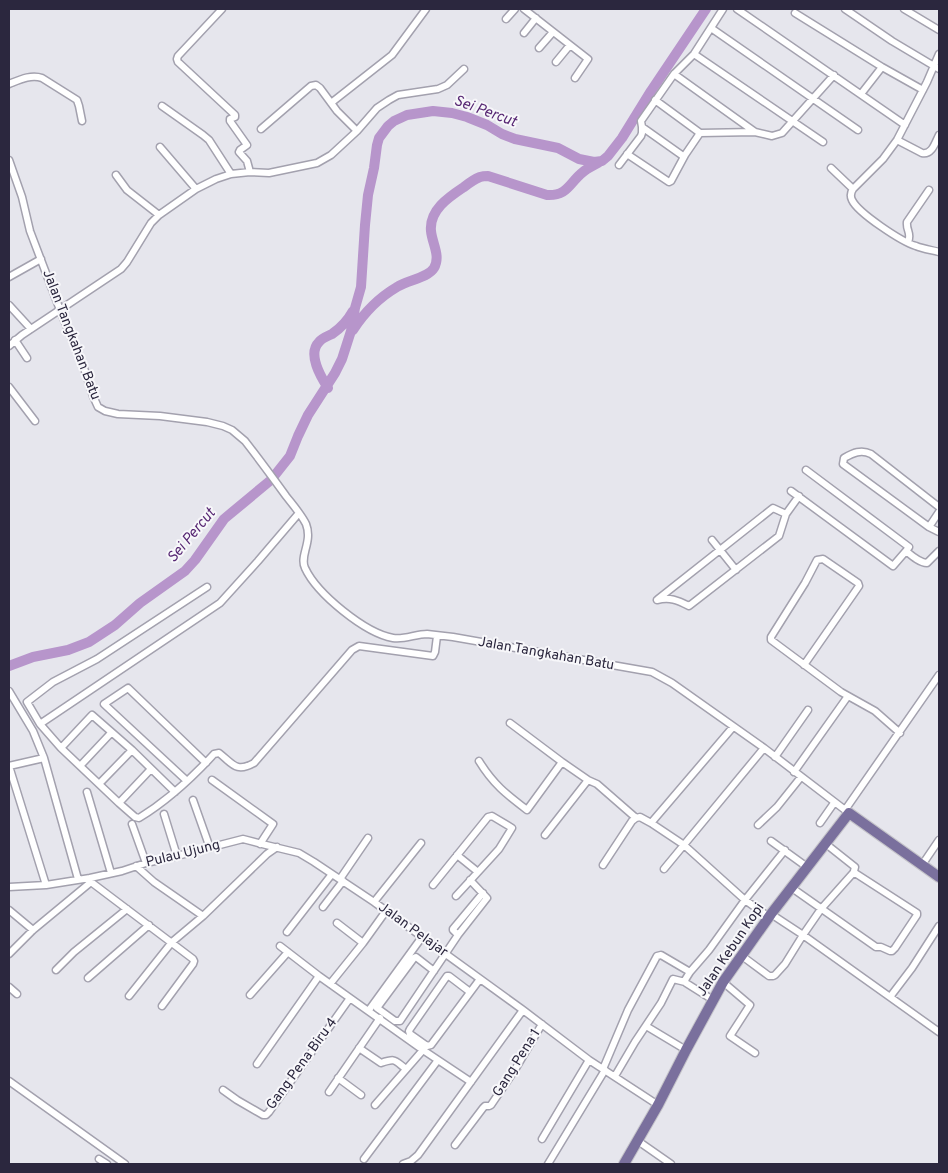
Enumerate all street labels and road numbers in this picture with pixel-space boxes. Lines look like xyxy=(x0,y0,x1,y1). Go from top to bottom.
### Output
street label: Jalan Tangkahan Batu xyxy=(38,268,104,402)
street label: Jalan Tangkahan Batu xyxy=(477,634,615,674)
street label: Pulau Ujung xyxy=(144,837,222,871)
street label: Jalan Pelajar xyxy=(375,899,452,961)
street label: Jalan Kebun Kopi xyxy=(693,900,769,1000)
street label: Gang Pena Biru 4 xyxy=(263,1015,341,1113)
street label: Gang Pena 1 xyxy=(489,1026,545,1100)

